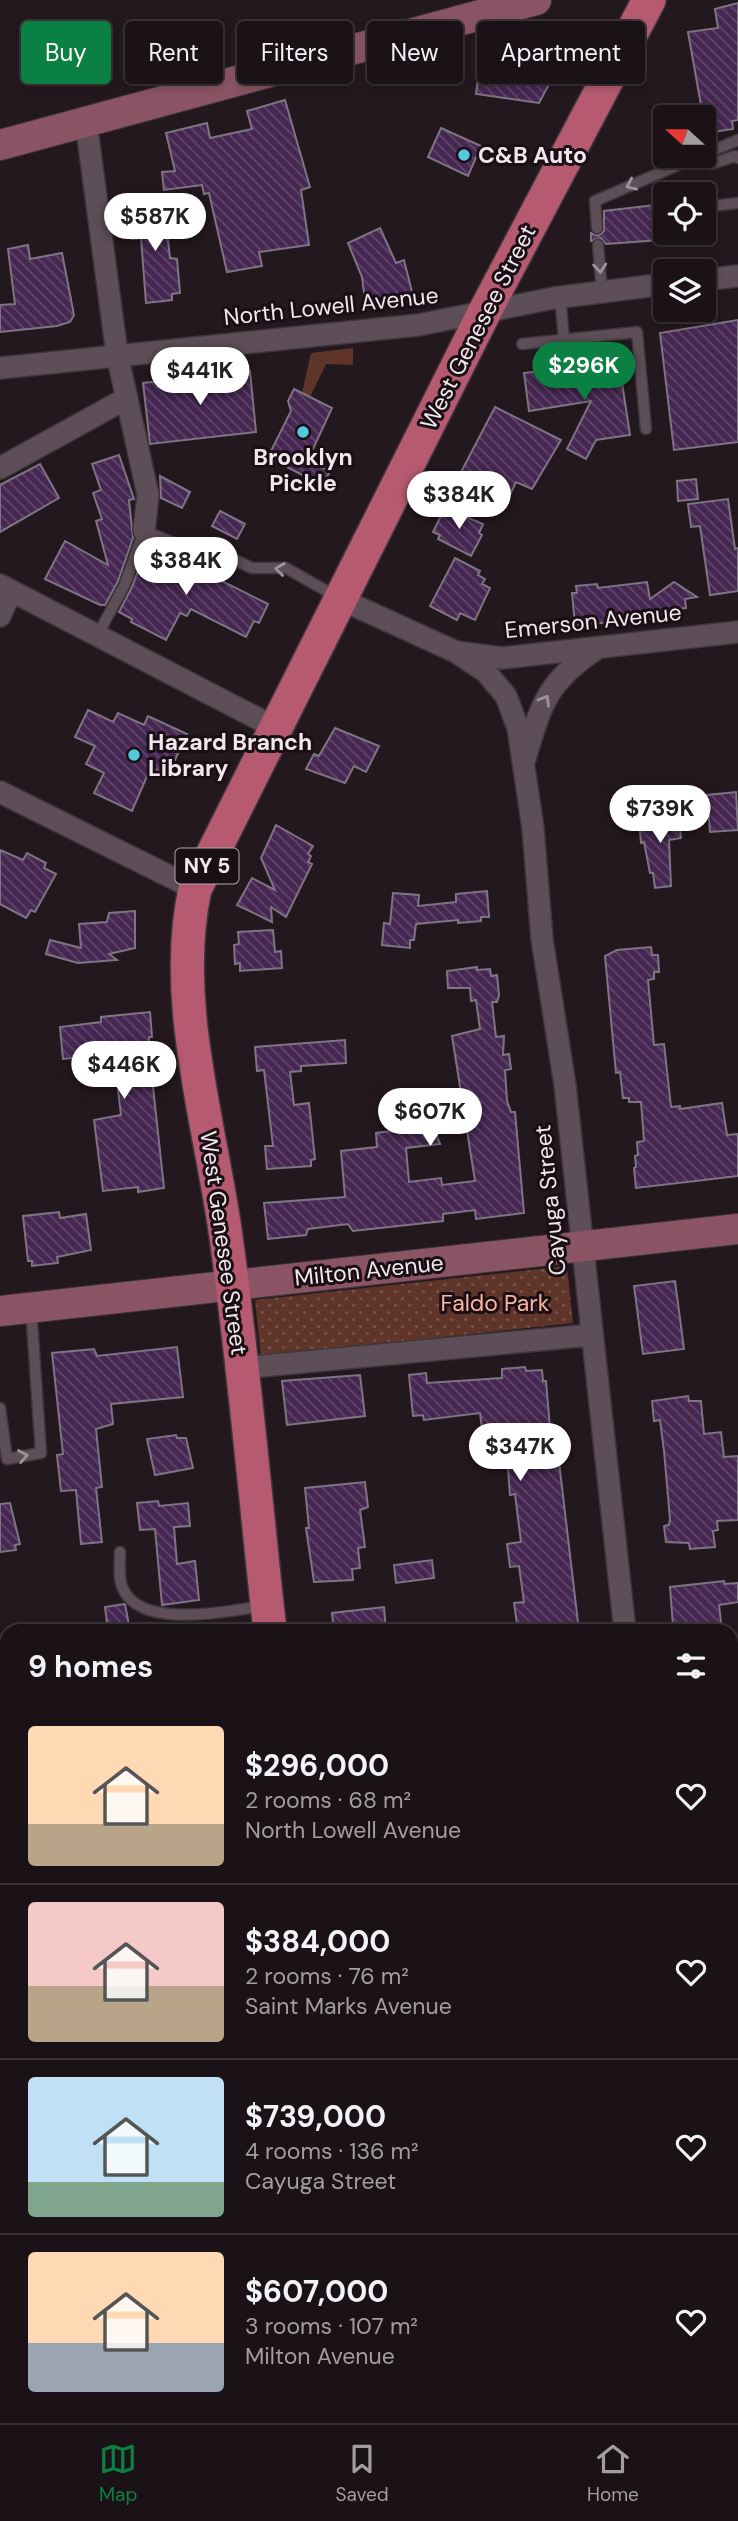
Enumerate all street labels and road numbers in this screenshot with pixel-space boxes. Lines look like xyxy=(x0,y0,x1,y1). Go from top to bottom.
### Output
street label: West Genesee Street xyxy=(413,219,543,435)
street label: North Lowell Avenue xyxy=(222,280,440,332)
street label: Emerson Avenue xyxy=(503,597,683,645)
road number: NY 5 xyxy=(176,848,238,884)
street label: Cayuga Street xyxy=(527,1123,573,1277)
street label: West Genesee Street xyxy=(193,1129,255,1357)
street label: Milton Avenue xyxy=(293,1247,445,1293)

